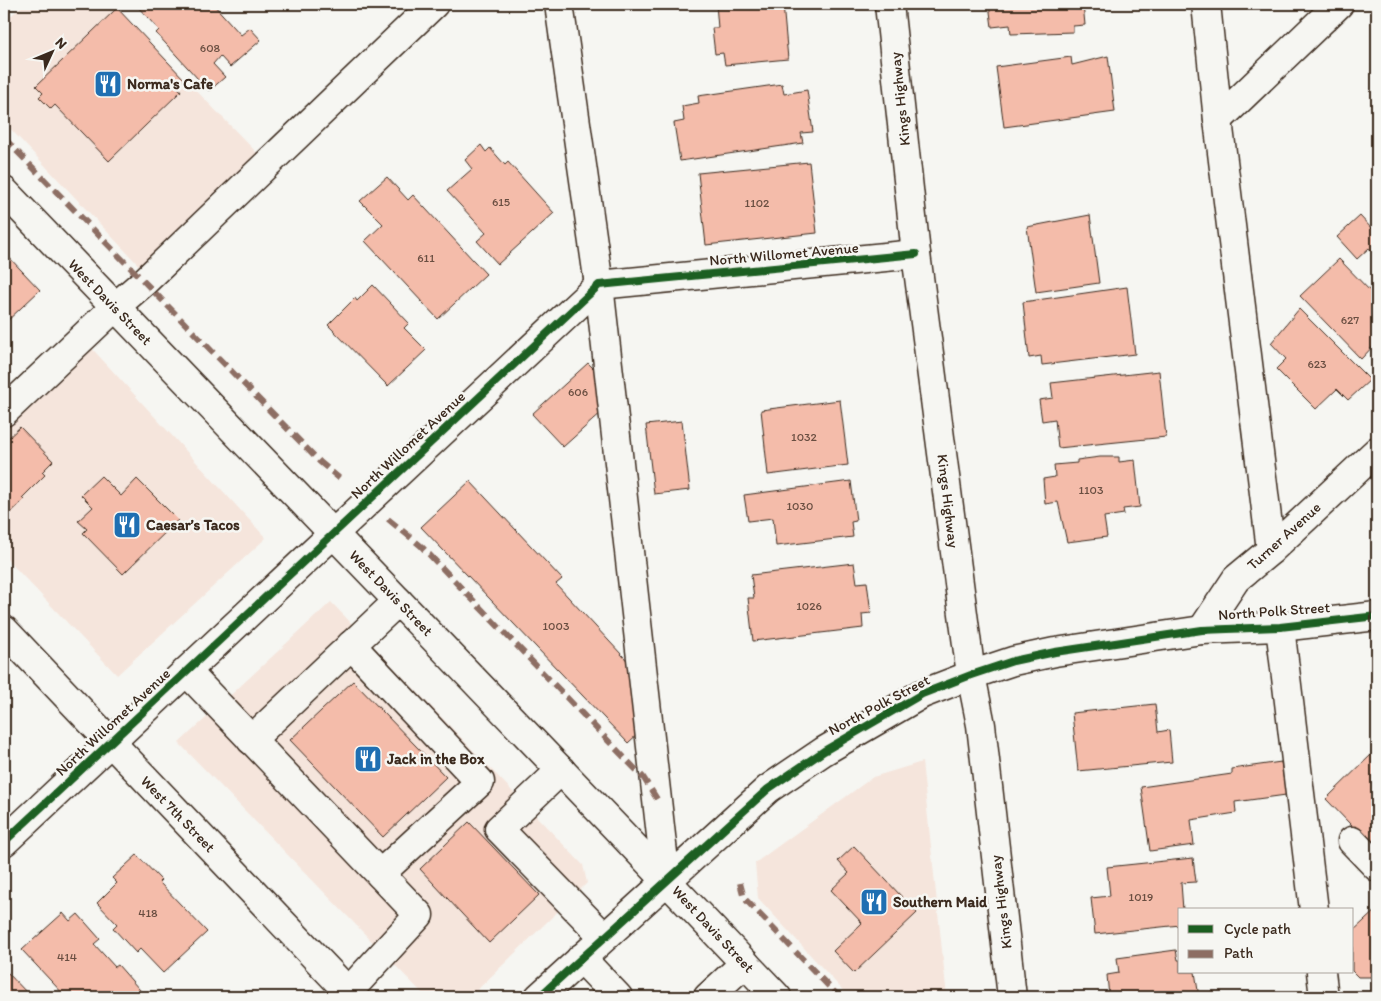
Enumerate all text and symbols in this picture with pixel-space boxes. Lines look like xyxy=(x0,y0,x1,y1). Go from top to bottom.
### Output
north arrow xyxy=(28,28,78,78)
text: N xyxy=(52,34,70,53)
house number: 608 xyxy=(200,41,221,55)
street label: Kings Highway xyxy=(886,51,914,147)
restaurant icon: Norma's Cafe xyxy=(93,69,123,99)
place label: Norma's Cafe xyxy=(127,75,213,93)
house number: 615 xyxy=(492,195,510,209)
house number: 1102 xyxy=(745,196,770,210)
street label: North Willomet Avenue xyxy=(709,238,859,270)
house number: 611 xyxy=(417,251,435,265)
street label: West Davis Street xyxy=(64,255,156,349)
house number: 627 xyxy=(1341,313,1359,327)
house number: 623 xyxy=(1307,357,1327,371)
house number: 606 xyxy=(568,385,588,399)
street label: North Willomet Avenue xyxy=(347,387,469,503)
house number: 1032 xyxy=(791,430,818,444)
street label: Kings Highway xyxy=(933,453,963,549)
house number: 1103 xyxy=(1078,483,1104,497)
street label: Turner Avenue xyxy=(1243,498,1325,574)
house number: 1030 xyxy=(787,499,813,513)
restaurant icon: Caesar’s Tacos xyxy=(112,510,142,540)
place label: Caesar’s Tacos xyxy=(146,516,240,534)
street label: West Davis Street xyxy=(345,546,437,640)
street label: North Polk Street xyxy=(1217,598,1331,624)
house number: 1026 xyxy=(796,599,822,613)
house number: 1003 xyxy=(543,619,570,633)
street label: North Willomet Avenue xyxy=(52,664,174,780)
street label: North Polk Street xyxy=(825,671,933,739)
restaurant icon: Jack in the Box xyxy=(353,744,383,774)
place label: Jack in the Box xyxy=(386,750,485,768)
street label: West 7th Street xyxy=(137,772,219,856)
street label: Kings Highway xyxy=(986,854,1016,950)
street label: West Davis Street xyxy=(668,882,758,977)
restaurant icon: Southern Maid xyxy=(859,887,889,917)
house number: 1019 xyxy=(1129,890,1153,904)
place label: Southern Maid xyxy=(893,893,988,911)
house number: 418 xyxy=(138,906,158,920)
legend xyxy=(1178,908,1354,974)
text: Cycle path xyxy=(1224,920,1291,938)
text: Path xyxy=(1224,944,1253,962)
house number: 414 xyxy=(57,950,77,964)

